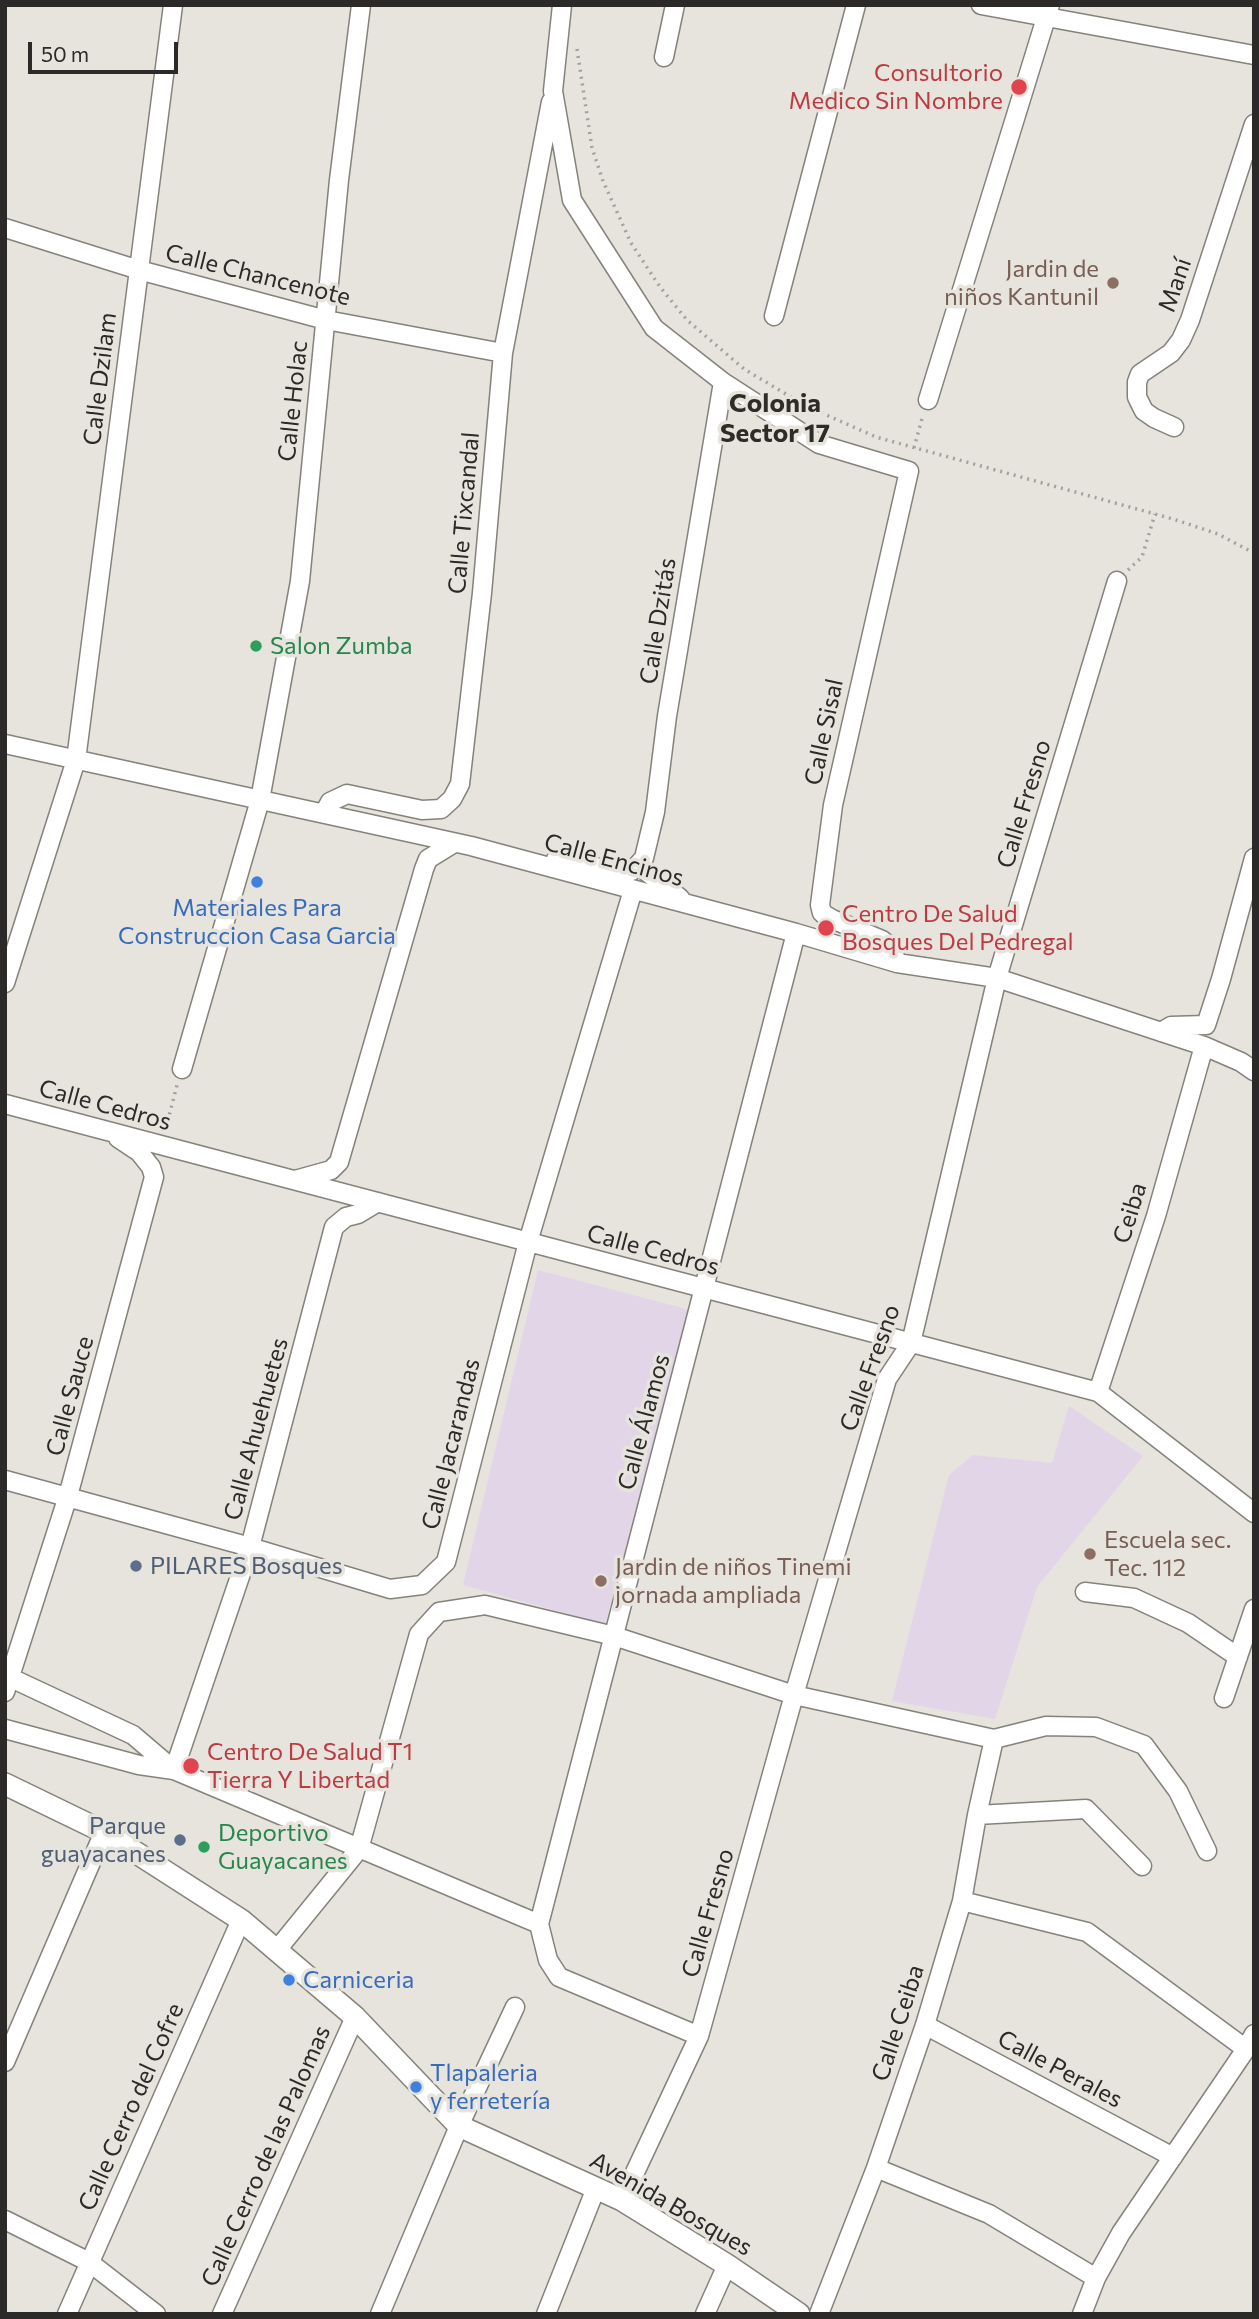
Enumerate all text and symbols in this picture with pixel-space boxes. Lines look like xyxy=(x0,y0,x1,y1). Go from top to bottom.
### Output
scale bar xyxy=(32,28,182,72)
text: 50 m xyxy=(41,41,89,66)
place label: Consultorio Medico Sin Nombre xyxy=(789,59,1003,115)
marker: Consultorio Medico Sin Nombre xyxy=(1009,77,1029,97)
street label: Calle Chancenote xyxy=(162,238,354,312)
street label: Maní xyxy=(1152,254,1198,316)
place label: Jardin de niños Kantunil xyxy=(944,255,1099,311)
marker: Jardin de niños Kantunil xyxy=(1105,275,1121,291)
street label: Calle Dzilam xyxy=(78,311,122,447)
street label: Calle Holac xyxy=(272,339,314,463)
district label: Colonia Sector 17 xyxy=(720,387,830,448)
street label: Calle Tixcandal xyxy=(443,431,485,595)
street label: Calle Dzitás xyxy=(634,556,682,686)
place label: Salon Zumba xyxy=(270,632,413,660)
marker: Salon Zumba xyxy=(248,638,264,654)
street label: Calle Sisal xyxy=(799,676,849,788)
street label: Calle Fresno xyxy=(991,736,1057,872)
street label: Calle Encinos xyxy=(541,828,687,892)
marker: Materiales Para Construccion Casa Garcia xyxy=(249,874,265,890)
place label: Materiales Para Construccion Casa Garcia xyxy=(118,894,396,950)
place label: Centro De Salud Bosques Del Pedregal xyxy=(842,900,1074,956)
marker: Centro De Salud Bosques Del Pedregal xyxy=(816,918,836,938)
street label: Calle Cedros xyxy=(36,1074,174,1136)
street label: Ceiba xyxy=(1107,1179,1153,1247)
street label: Calle Cedros xyxy=(584,1219,722,1281)
street label: Calle Fresno xyxy=(834,1301,906,1435)
street label: Calle Sauce xyxy=(40,1333,100,1459)
street label: Calle Ahuehuetes xyxy=(218,1335,294,1523)
street label: Calle Álamos xyxy=(612,1351,676,1493)
street label: Calle Jacarandas xyxy=(416,1355,486,1533)
place label: Escuela sec. Tec. 112 xyxy=(1104,1526,1231,1582)
marker: Escuela sec. Tec. 112 xyxy=(1082,1546,1098,1562)
place label: PILARES Bosques xyxy=(150,1552,343,1580)
place label: Jardin de niños Tinemi jornada ampliada xyxy=(615,1553,852,1609)
marker: PILARES Bosques xyxy=(128,1558,144,1574)
marker: Jardin de niños Tinemi jornada ampliada xyxy=(593,1573,609,1589)
place label: Centro De Salud T1 Tierra Y Libertad xyxy=(207,1738,413,1794)
marker: Centro De Salud T1 Tierra Y Libertad xyxy=(181,1756,201,1776)
place label: Parque guayacanes xyxy=(41,1812,166,1868)
place label: Deportivo Guayacanes xyxy=(218,1819,348,1875)
marker: Parque guayacanes xyxy=(172,1832,188,1848)
marker: Deportivo Guayacanes xyxy=(196,1839,212,1855)
street label: Calle Fresno xyxy=(676,1845,740,1981)
street label: Calle Ceiba xyxy=(866,1961,930,2085)
place label: Carniceria xyxy=(303,1966,414,1994)
marker: Carniceria xyxy=(281,1972,297,1988)
street label: Calle Cerro del Cofre xyxy=(72,1999,190,2215)
street label: Calle Cerro de las Palomas xyxy=(195,2021,337,2291)
street label: Calle Perales xyxy=(993,2024,1127,2114)
place label: Tlapaleria y ferretería xyxy=(430,2059,550,2115)
marker: Tlapaleria y ferretería xyxy=(408,2079,424,2095)
street label: Avenida Bosques xyxy=(585,2146,757,2262)

